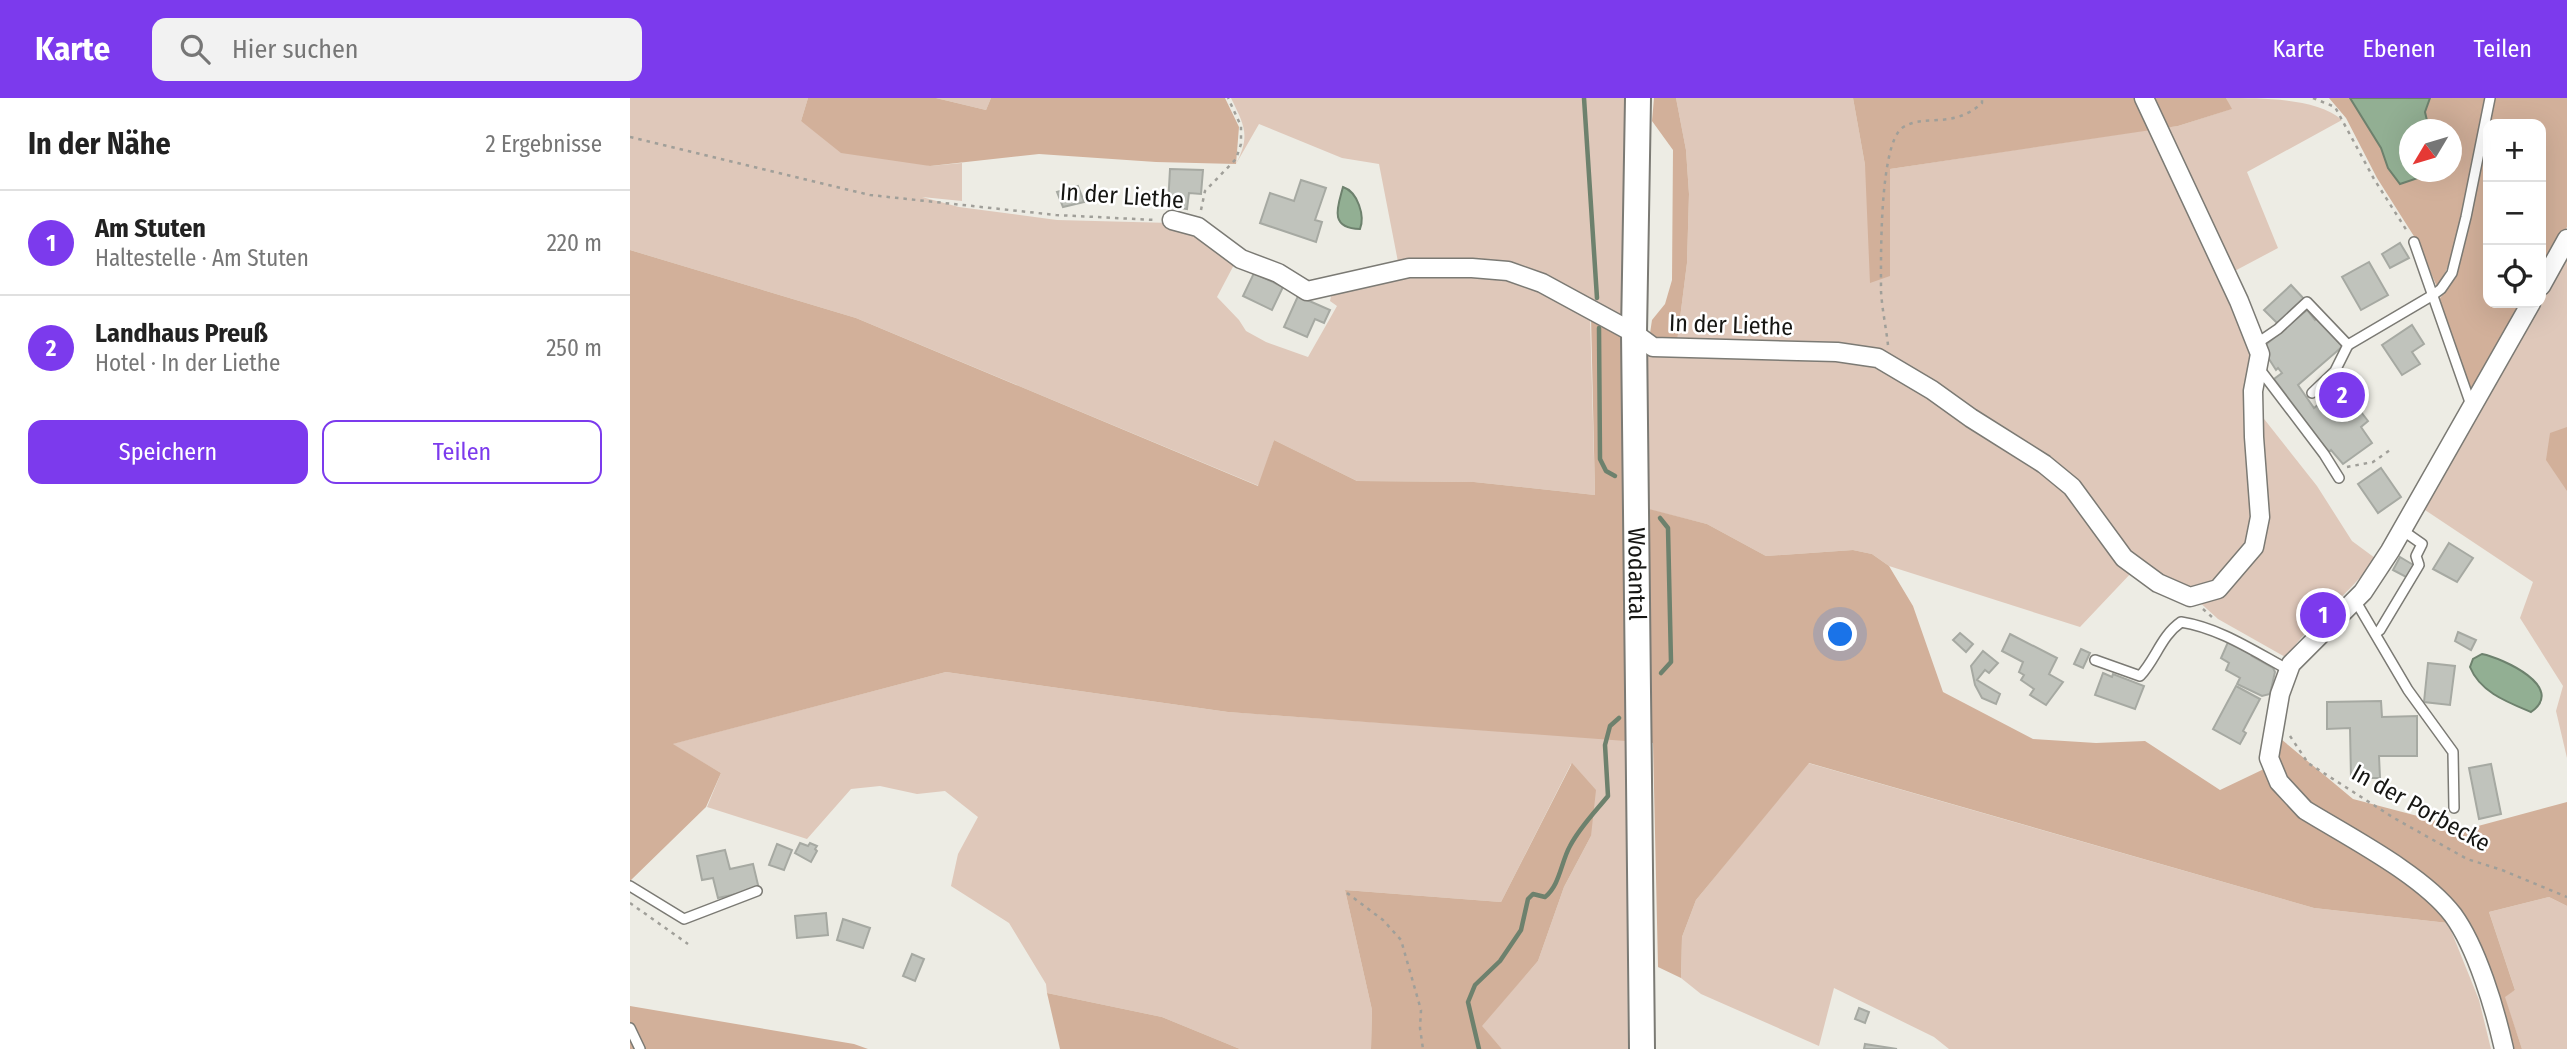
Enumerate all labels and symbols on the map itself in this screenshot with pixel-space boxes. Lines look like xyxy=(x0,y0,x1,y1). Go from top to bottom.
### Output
north arrow xyxy=(2399,119,2462,182)
street label: In der Liethe xyxy=(1059,178,1185,214)
street label: In der Liethe xyxy=(1668,309,1794,341)
pin: 2 xyxy=(2319,369,2365,421)
street label: Wodantal xyxy=(1622,527,1651,621)
pin: 1 xyxy=(2300,589,2346,641)
your location xyxy=(1823,617,1857,651)
street label: In der Porbecke xyxy=(2347,758,2495,858)

